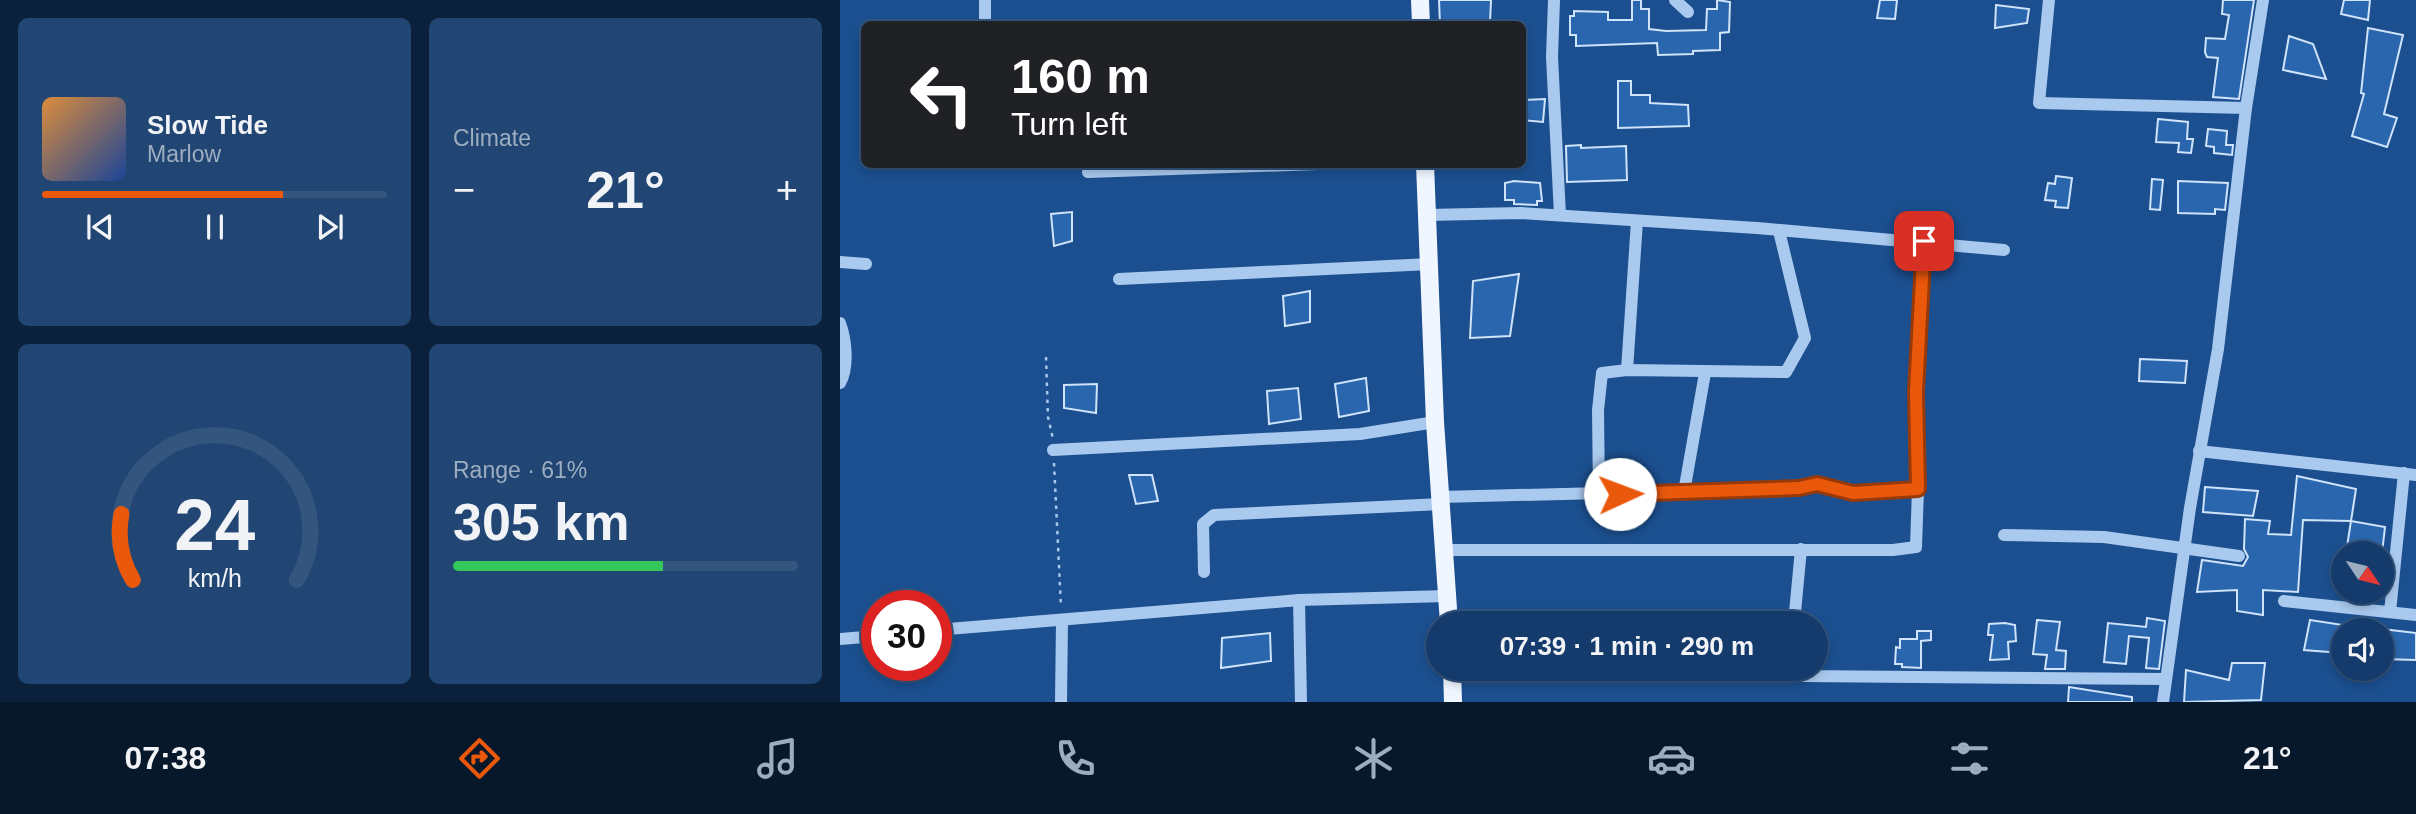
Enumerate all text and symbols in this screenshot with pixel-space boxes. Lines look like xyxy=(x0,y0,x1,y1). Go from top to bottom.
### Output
icon: left xyxy=(896,49,987,140)
text: 160 m xyxy=(1011,49,1150,103)
text: Turn left xyxy=(1011,106,1127,142)
text: Slow Tide xyxy=(147,110,268,140)
text: Climate xyxy=(453,125,531,151)
text: Marlow xyxy=(147,141,221,167)
text: 21° xyxy=(586,161,665,219)
text: − xyxy=(453,169,475,211)
text: + xyxy=(776,169,798,211)
icon: previous xyxy=(81,208,119,246)
icon: pause xyxy=(196,208,234,246)
icon: next xyxy=(311,208,349,246)
pin xyxy=(1894,211,1954,271)
icon: arrive xyxy=(1905,222,1943,260)
text: Range · 61% xyxy=(453,457,587,483)
position arrow xyxy=(1583,457,1657,531)
text: 24 xyxy=(174,484,255,565)
text: 305 km xyxy=(453,493,629,551)
north arrow xyxy=(2331,541,2394,604)
map controls xyxy=(2331,541,2394,681)
text: km/h xyxy=(187,564,242,592)
speed limit sign: 30 xyxy=(861,590,952,681)
button: sound xyxy=(2331,618,2394,681)
text: 07:39 · 1 min · 290 m xyxy=(1500,631,1754,661)
icon: directions xyxy=(455,734,504,783)
icon: music xyxy=(753,734,802,783)
icon: phone xyxy=(1051,734,1100,783)
icon: climate xyxy=(1349,734,1398,783)
icon: car xyxy=(1647,734,1696,783)
icon: filters xyxy=(1945,734,1994,783)
text: 07:38 xyxy=(124,740,206,776)
text: 21° xyxy=(2243,740,2292,776)

